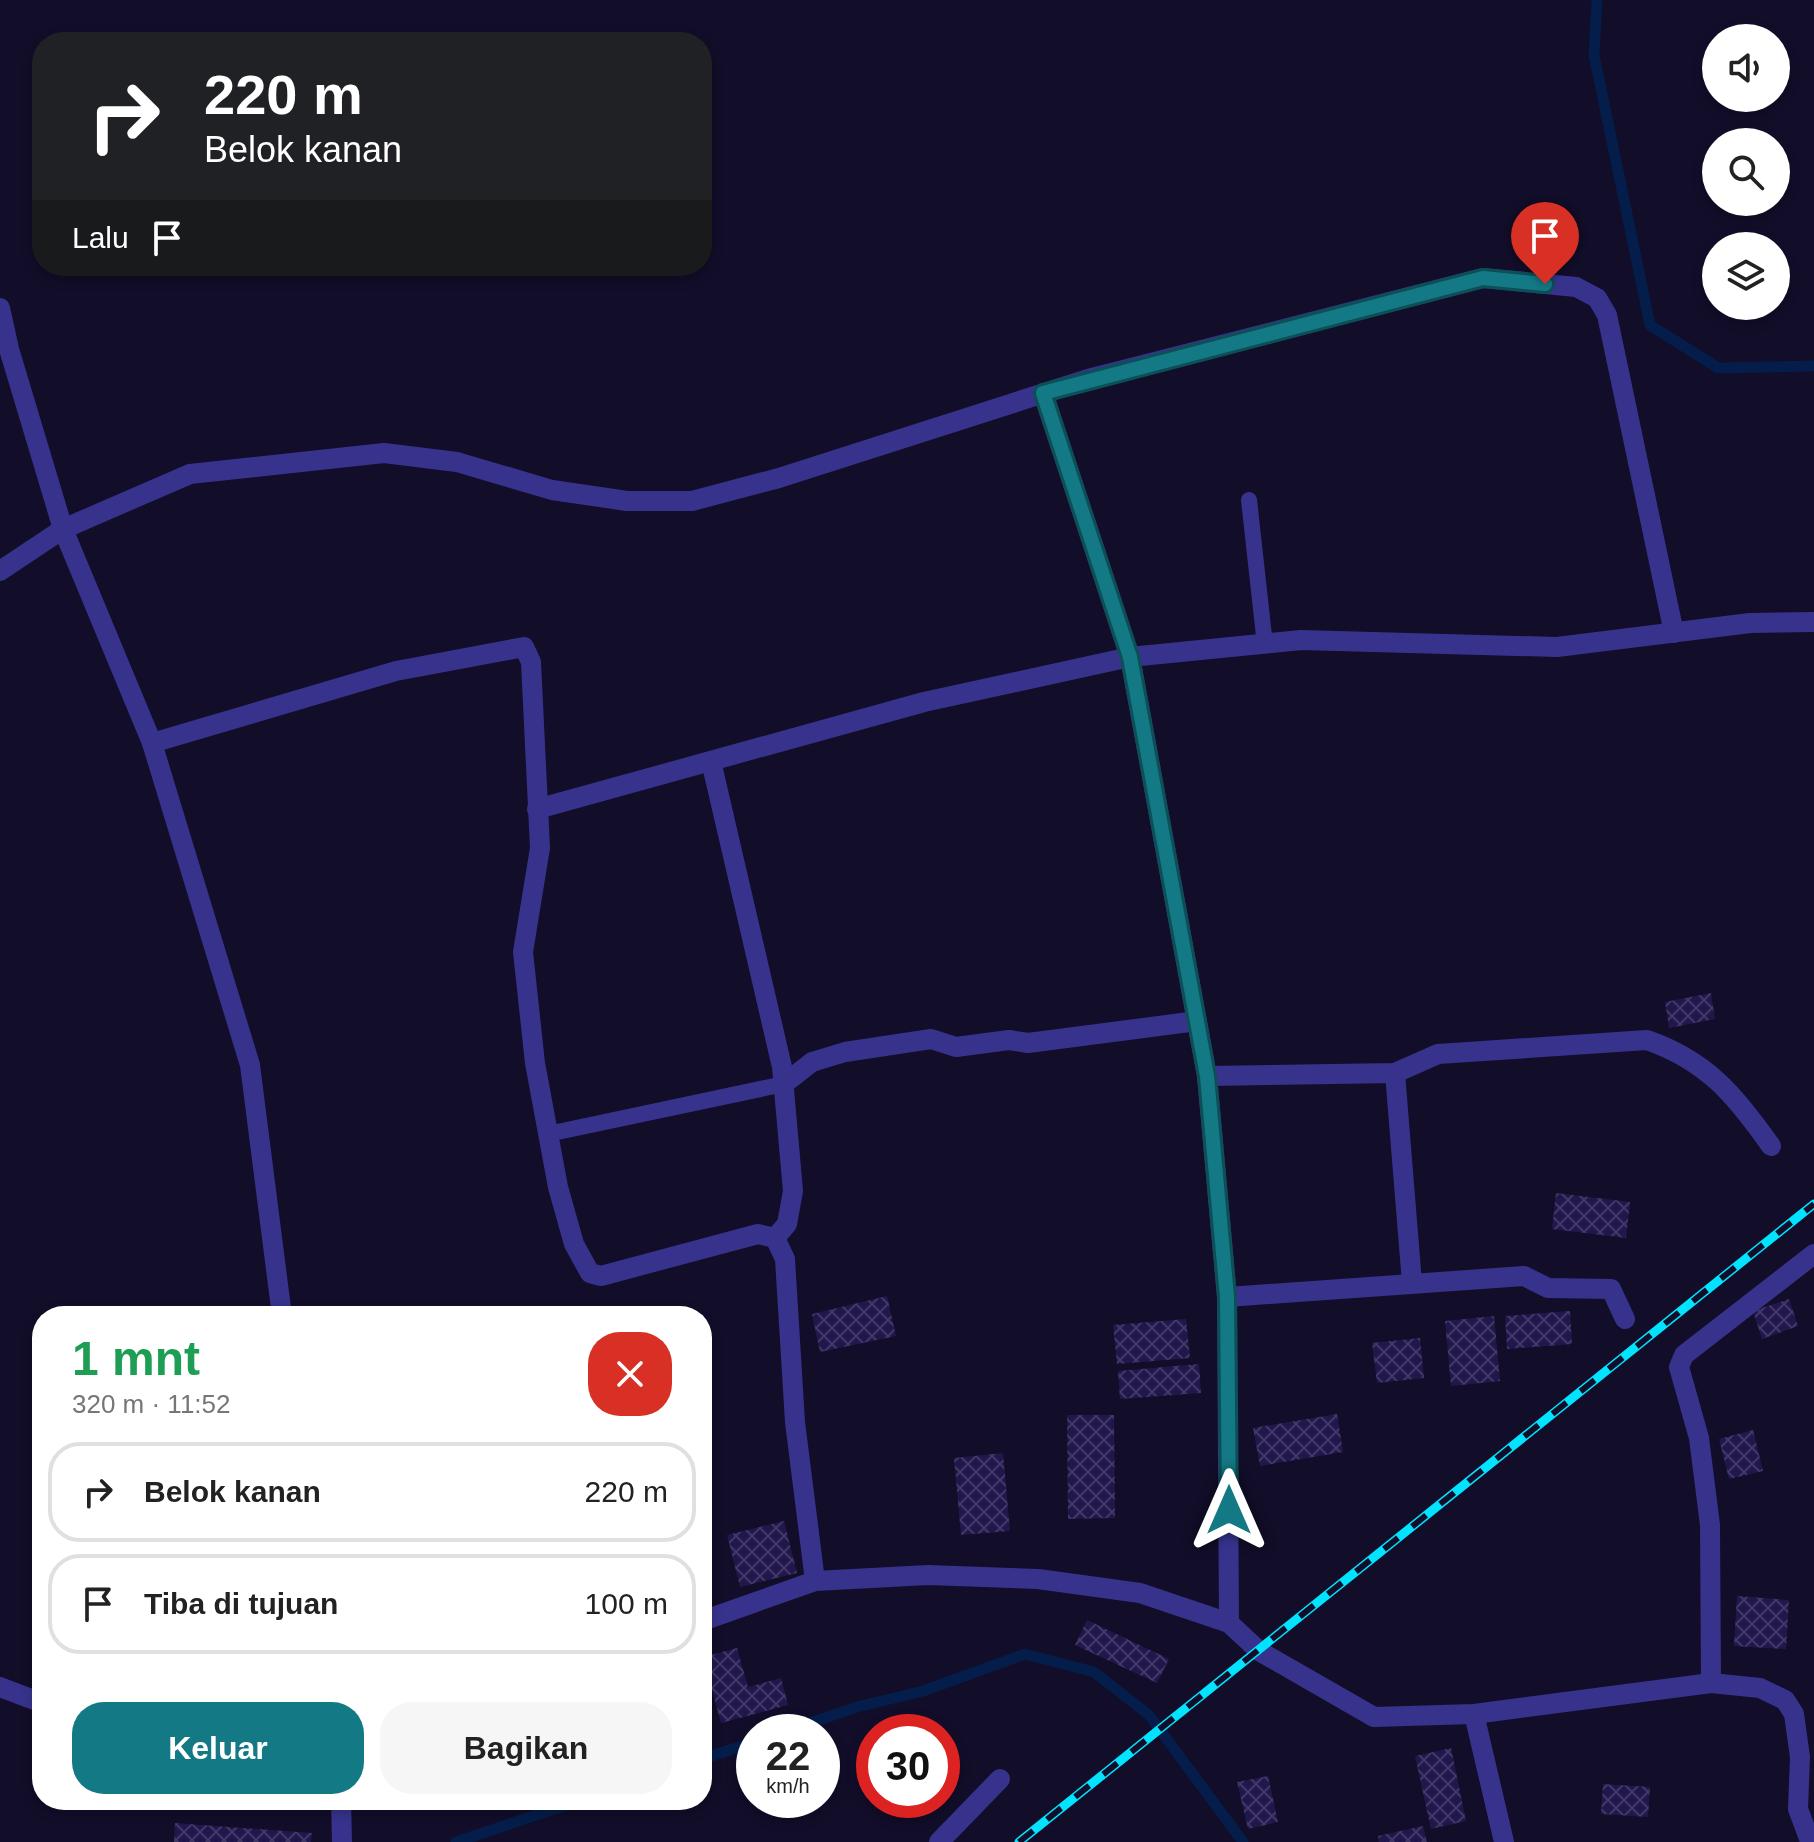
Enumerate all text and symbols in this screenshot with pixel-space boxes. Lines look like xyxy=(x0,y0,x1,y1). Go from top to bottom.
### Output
map controls xyxy=(1702,24,1790,320)
button: sound xyxy=(1702,24,1790,112)
text: 220 m xyxy=(204,63,363,126)
icon: right xyxy=(72,64,176,168)
button: search xyxy=(1702,128,1790,216)
text: Belok kanan xyxy=(204,129,402,170)
pin xyxy=(1511,202,1579,284)
icon: arrive xyxy=(1523,214,1567,258)
icon: arrive xyxy=(145,216,189,260)
text: Lalu xyxy=(72,221,129,254)
button: layers xyxy=(1702,232,1790,320)
text: 1 mnt xyxy=(72,1332,200,1385)
button: close xyxy=(588,1332,672,1416)
text: 320 m · 11:52 xyxy=(72,1389,231,1419)
position arrow xyxy=(1187,1468,1271,1552)
icon: right xyxy=(76,1470,120,1514)
text: Belok kanan xyxy=(144,1475,321,1508)
text: 220 m xyxy=(585,1475,668,1508)
icon: arrive xyxy=(76,1582,120,1626)
text: Tiba di tujuan xyxy=(144,1587,338,1620)
text: 100 m xyxy=(585,1587,668,1620)
button: Keluar xyxy=(72,1702,364,1794)
button: Bagikan xyxy=(380,1702,672,1794)
speed limit sign: 30 xyxy=(856,1714,960,1818)
text: 22 xyxy=(766,1734,810,1778)
text: km/h xyxy=(766,1775,810,1797)

